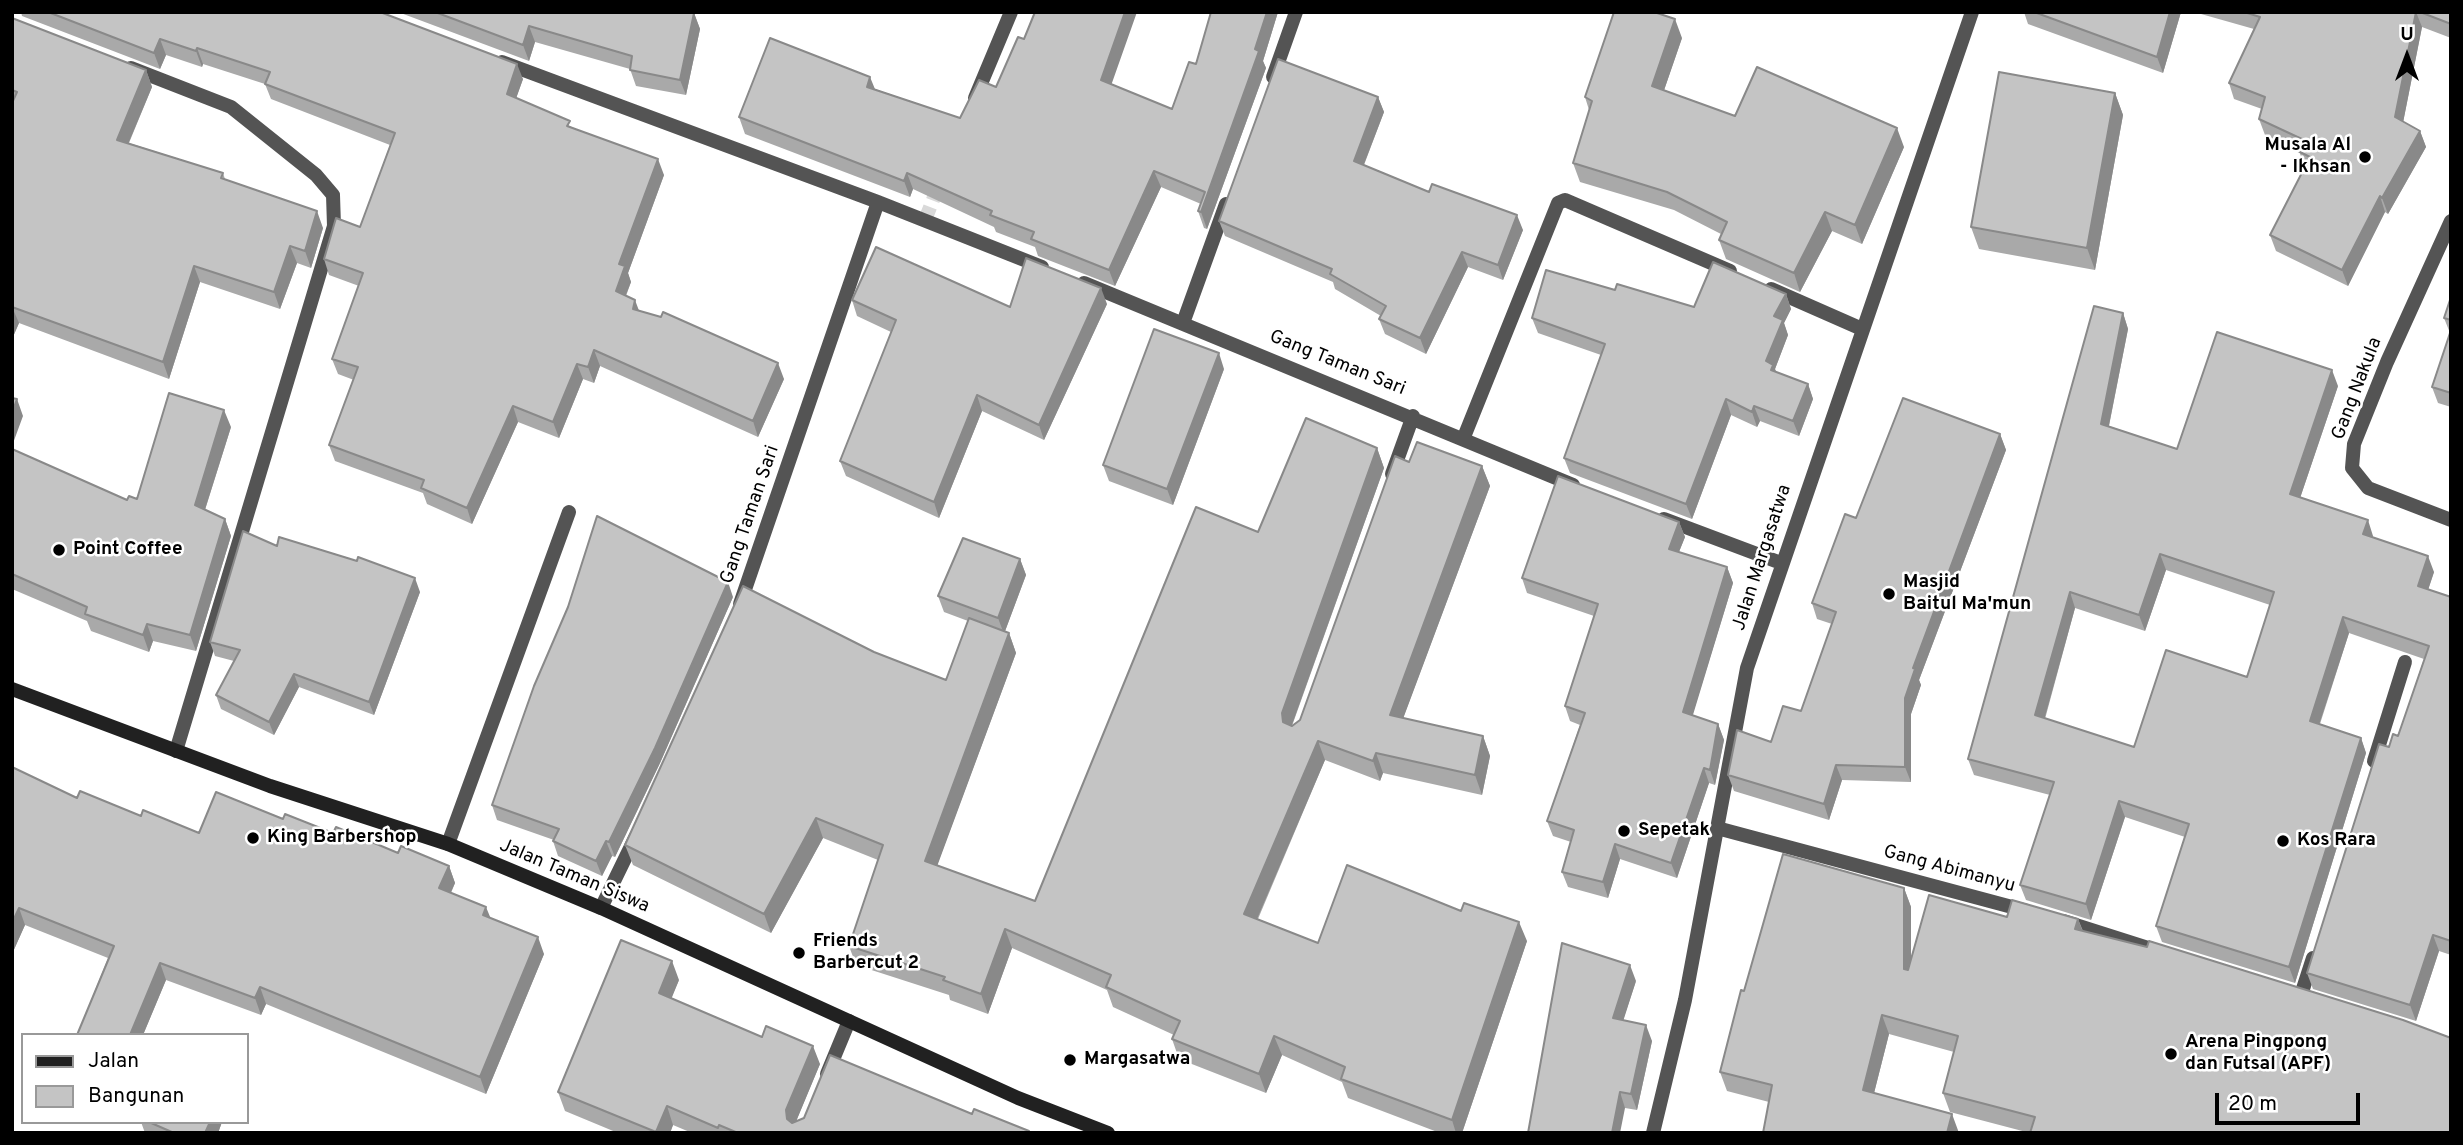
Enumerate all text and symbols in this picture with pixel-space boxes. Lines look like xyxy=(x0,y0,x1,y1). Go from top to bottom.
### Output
north arrow xyxy=(2372,21,2442,91)
text: U xyxy=(2400,23,2414,47)
place label: Musala Al - Ikhsan xyxy=(2265,135,2351,179)
marker: Musala Al - Ikhsan xyxy=(2357,149,2373,165)
street label: Gang Taman Sari xyxy=(1266,326,1408,402)
street label: Gang Nakula xyxy=(2328,335,2388,443)
street label: Gang Taman Sari xyxy=(717,443,785,587)
street label: Jalan Margasatwa xyxy=(1729,482,1797,634)
place label: Point Coffee xyxy=(73,539,183,561)
marker: Point Coffee xyxy=(51,542,67,558)
place label: Masjid Baitul Ma'mun xyxy=(1903,572,2031,616)
marker: Masjid Baitul Ma'mun xyxy=(1881,586,1897,602)
place label: Sepetak xyxy=(1638,820,1710,842)
marker: Sepetak xyxy=(1616,823,1632,839)
place label: King Barbershop xyxy=(267,827,416,849)
marker: King Barbershop xyxy=(245,830,261,846)
place label: Kos Rara xyxy=(2297,830,2376,852)
marker: Kos Rara xyxy=(2275,833,2291,849)
street label: Jalan Taman Siswa xyxy=(496,835,652,919)
street label: Gang Abimanyu xyxy=(1881,841,2017,899)
place label: Friends Barbercut 2 xyxy=(813,931,919,975)
marker: Friends Barbercut 2 xyxy=(791,945,807,961)
place label: Arena Pingpong dan Futsal (APF) xyxy=(2185,1032,2331,1076)
legend xyxy=(21,1033,248,1124)
marker: Arena Pingpong dan Futsal (APF) xyxy=(2163,1046,2179,1062)
text: Jalan xyxy=(88,1048,139,1075)
place label: Margasatwa xyxy=(1084,1049,1190,1071)
marker: Margasatwa xyxy=(1062,1052,1078,1068)
scale bar xyxy=(2218,1078,2363,1122)
text: Bangunan xyxy=(88,1083,184,1110)
text: 20 m xyxy=(2228,1091,2277,1118)

